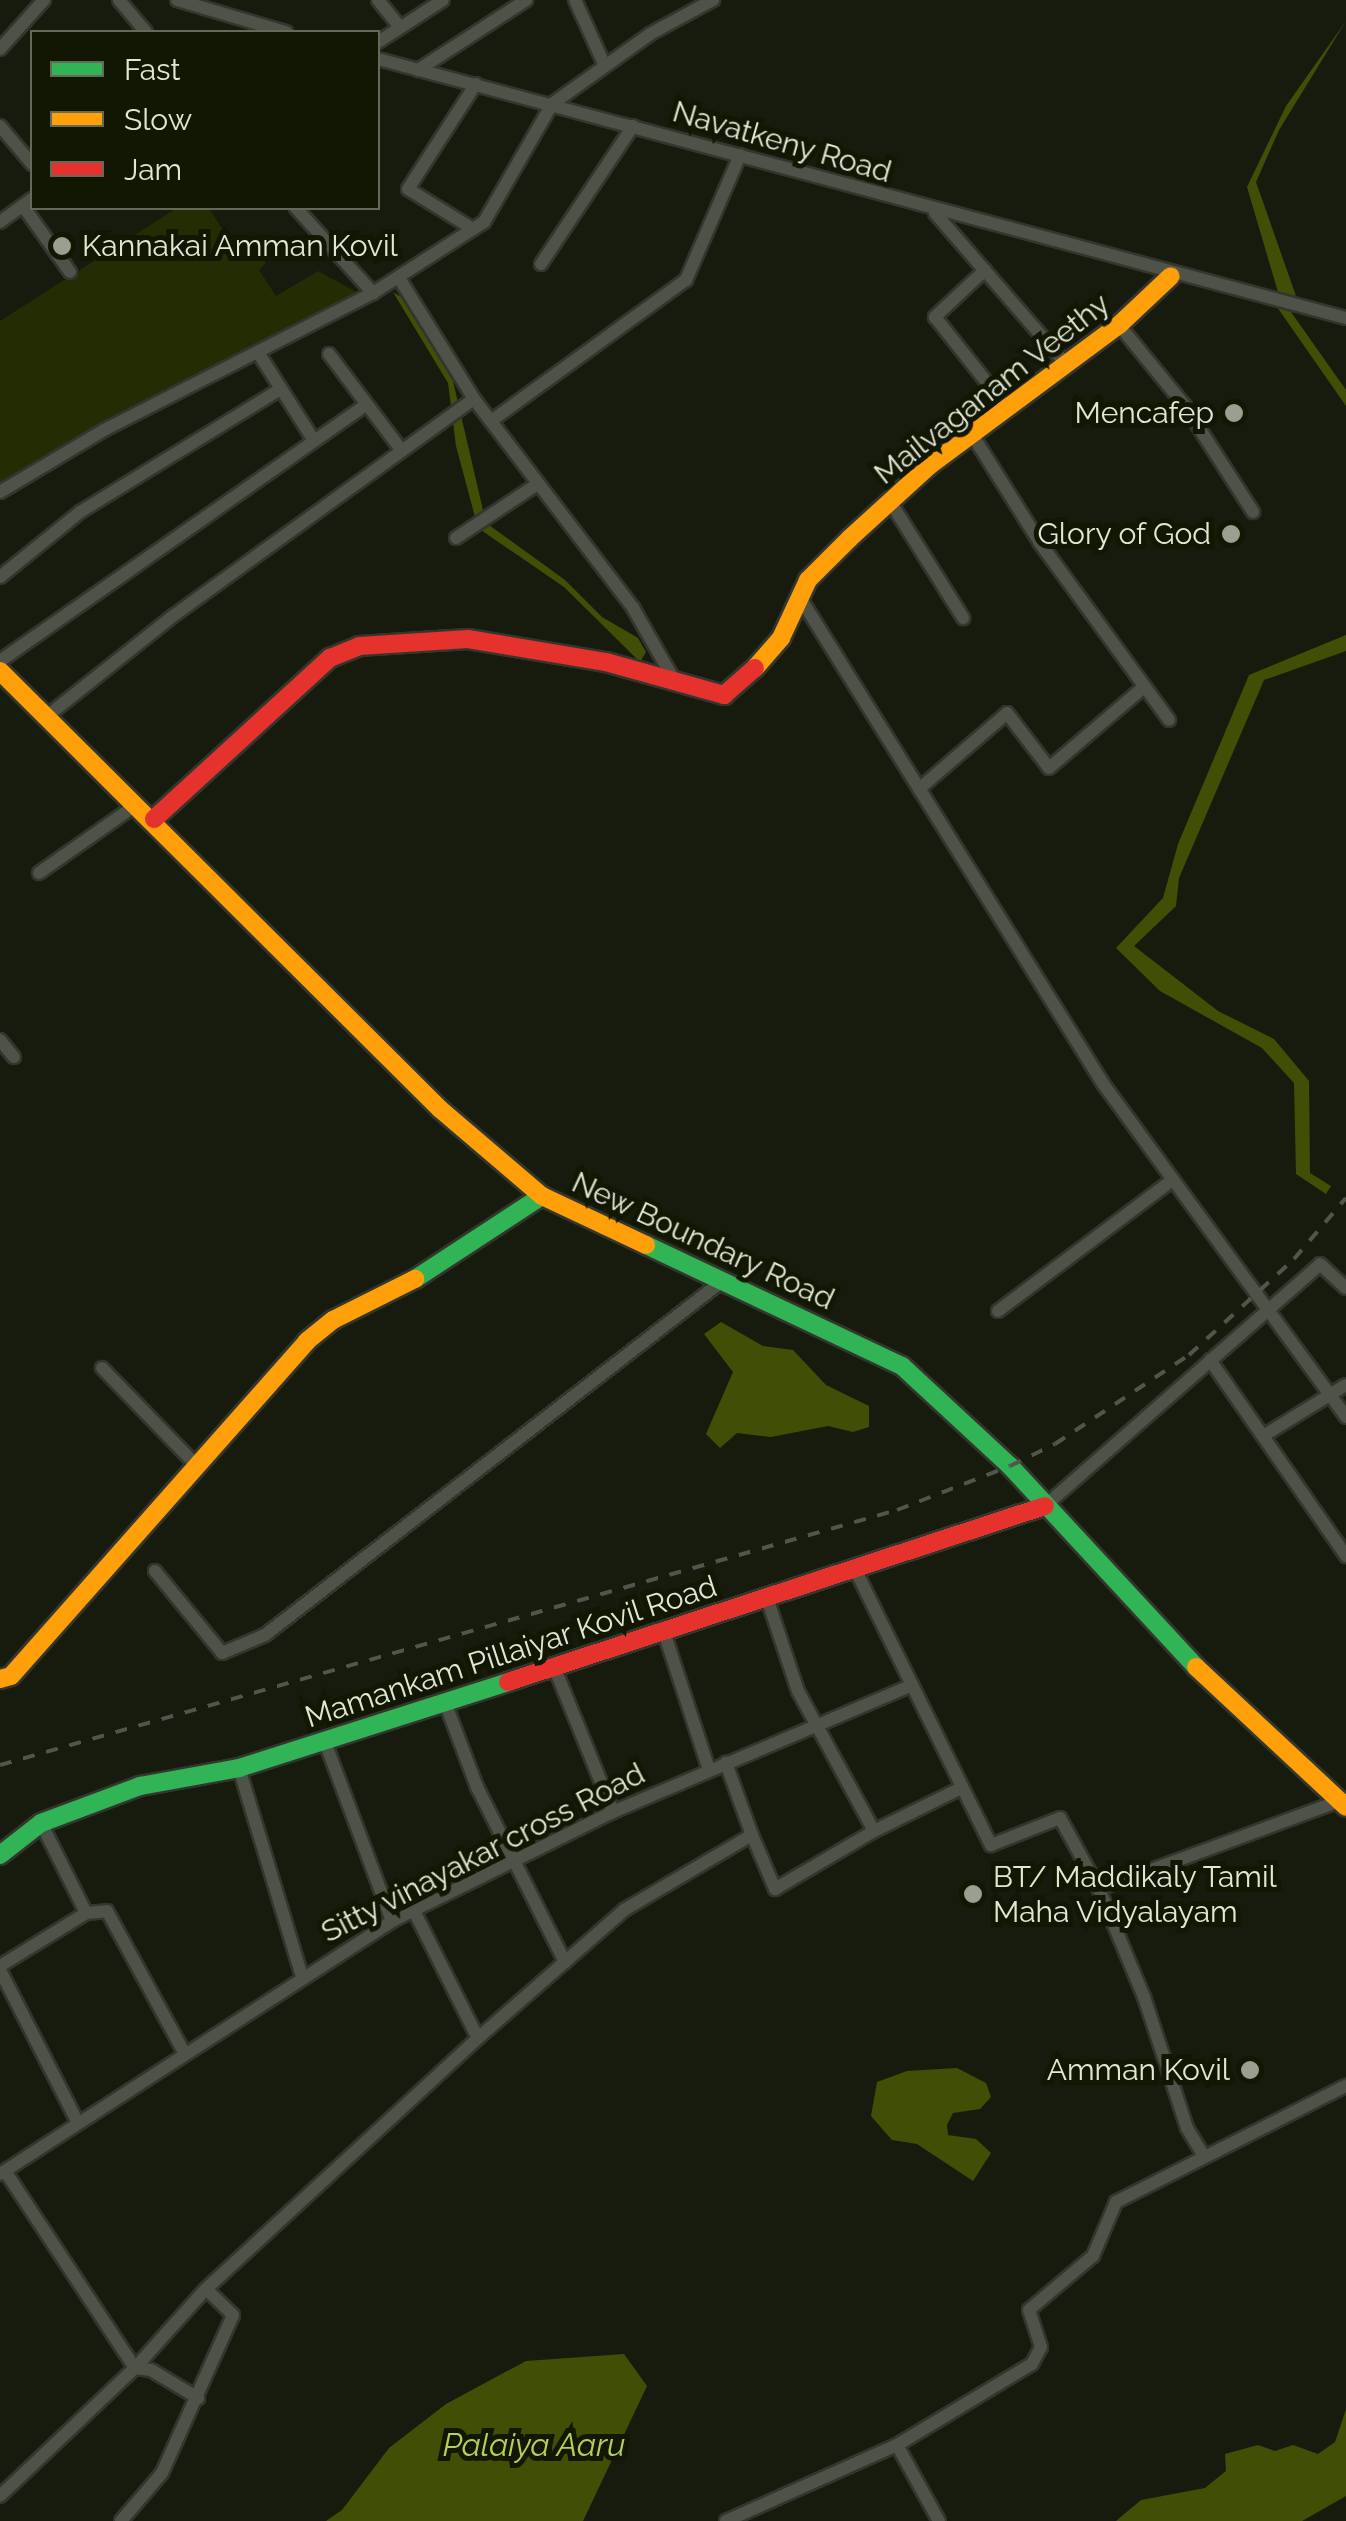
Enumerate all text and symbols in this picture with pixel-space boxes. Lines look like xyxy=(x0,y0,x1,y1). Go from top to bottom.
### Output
legend xyxy=(30,30,380,210)
text: Fast xyxy=(124,52,181,87)
street label: Navatkeny Road xyxy=(668,93,896,191)
text: Slow xyxy=(124,102,192,137)
text: Jam xyxy=(124,152,182,187)
place label: Kannakai Amman Kovil xyxy=(82,228,399,264)
marker: Kannakai Amman Kovil xyxy=(51,235,73,257)
street label: Mailvaganam Veethy xyxy=(867,286,1117,492)
place label: Mencafep xyxy=(1075,395,1214,431)
marker: Mencafep xyxy=(1223,402,1245,424)
place label: Glory of God xyxy=(1036,516,1211,552)
marker: Glory of God xyxy=(1220,523,1242,545)
street label: New Boundary Road xyxy=(565,1164,841,1318)
street label: Mamankam Pillaiyar Kovil Road xyxy=(300,1568,722,1736)
street label: Sitty vinayakar cross Road xyxy=(314,1755,652,1951)
place label: BT/ Maddikaly Tamil Maha Vidyalayam xyxy=(993,1859,1278,1930)
marker: BT/ Maddikaly Tamil Maha Vidyalayam xyxy=(962,1883,984,1905)
place label: Amman Kovil xyxy=(1047,2052,1230,2088)
marker: Amman Kovil xyxy=(1239,2059,1261,2081)
water label: Palaiya Aaru xyxy=(442,2426,626,2464)

